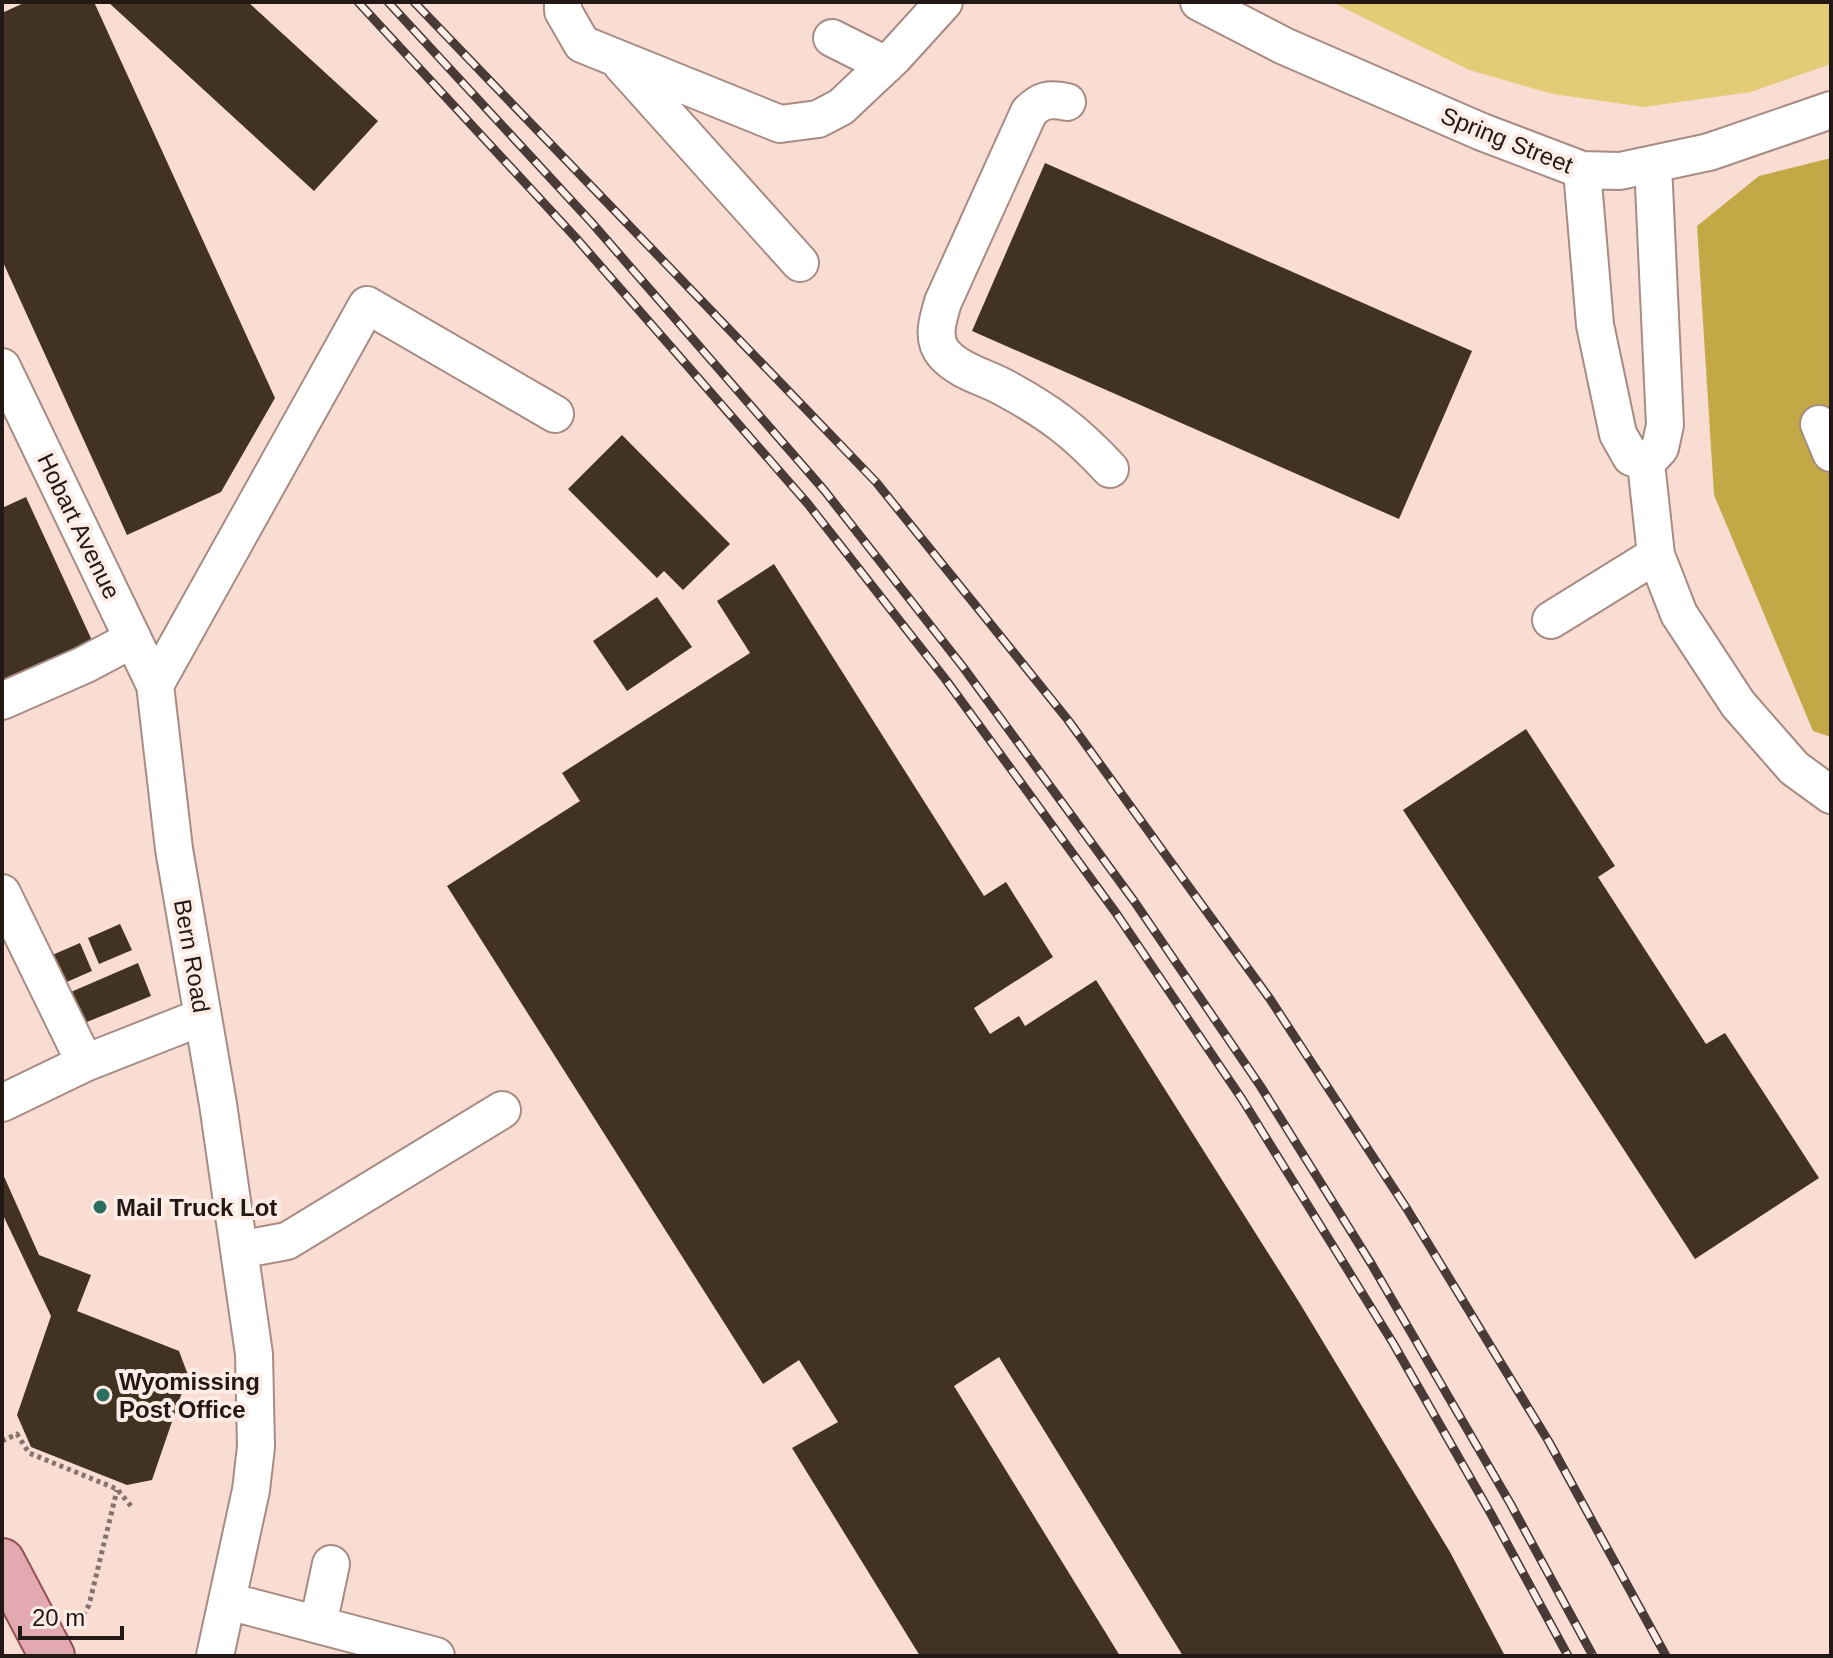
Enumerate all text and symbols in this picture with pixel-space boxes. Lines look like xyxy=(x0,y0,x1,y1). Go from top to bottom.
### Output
street label: Spring Street xyxy=(1437,101,1577,179)
street label: Hobart Avenue xyxy=(32,449,126,603)
street label: Bern Road xyxy=(169,897,215,1015)
place label: Mail Truck Lot xyxy=(116,1194,277,1221)
marker: Mail Truck Lot xyxy=(91,1198,109,1216)
place label: Wyomissing Post Office xyxy=(119,1368,260,1423)
marker: Wyomissing Post Office xyxy=(94,1386,112,1404)
scale bar xyxy=(20,1590,122,1640)
text: 20 m xyxy=(32,1604,85,1631)

